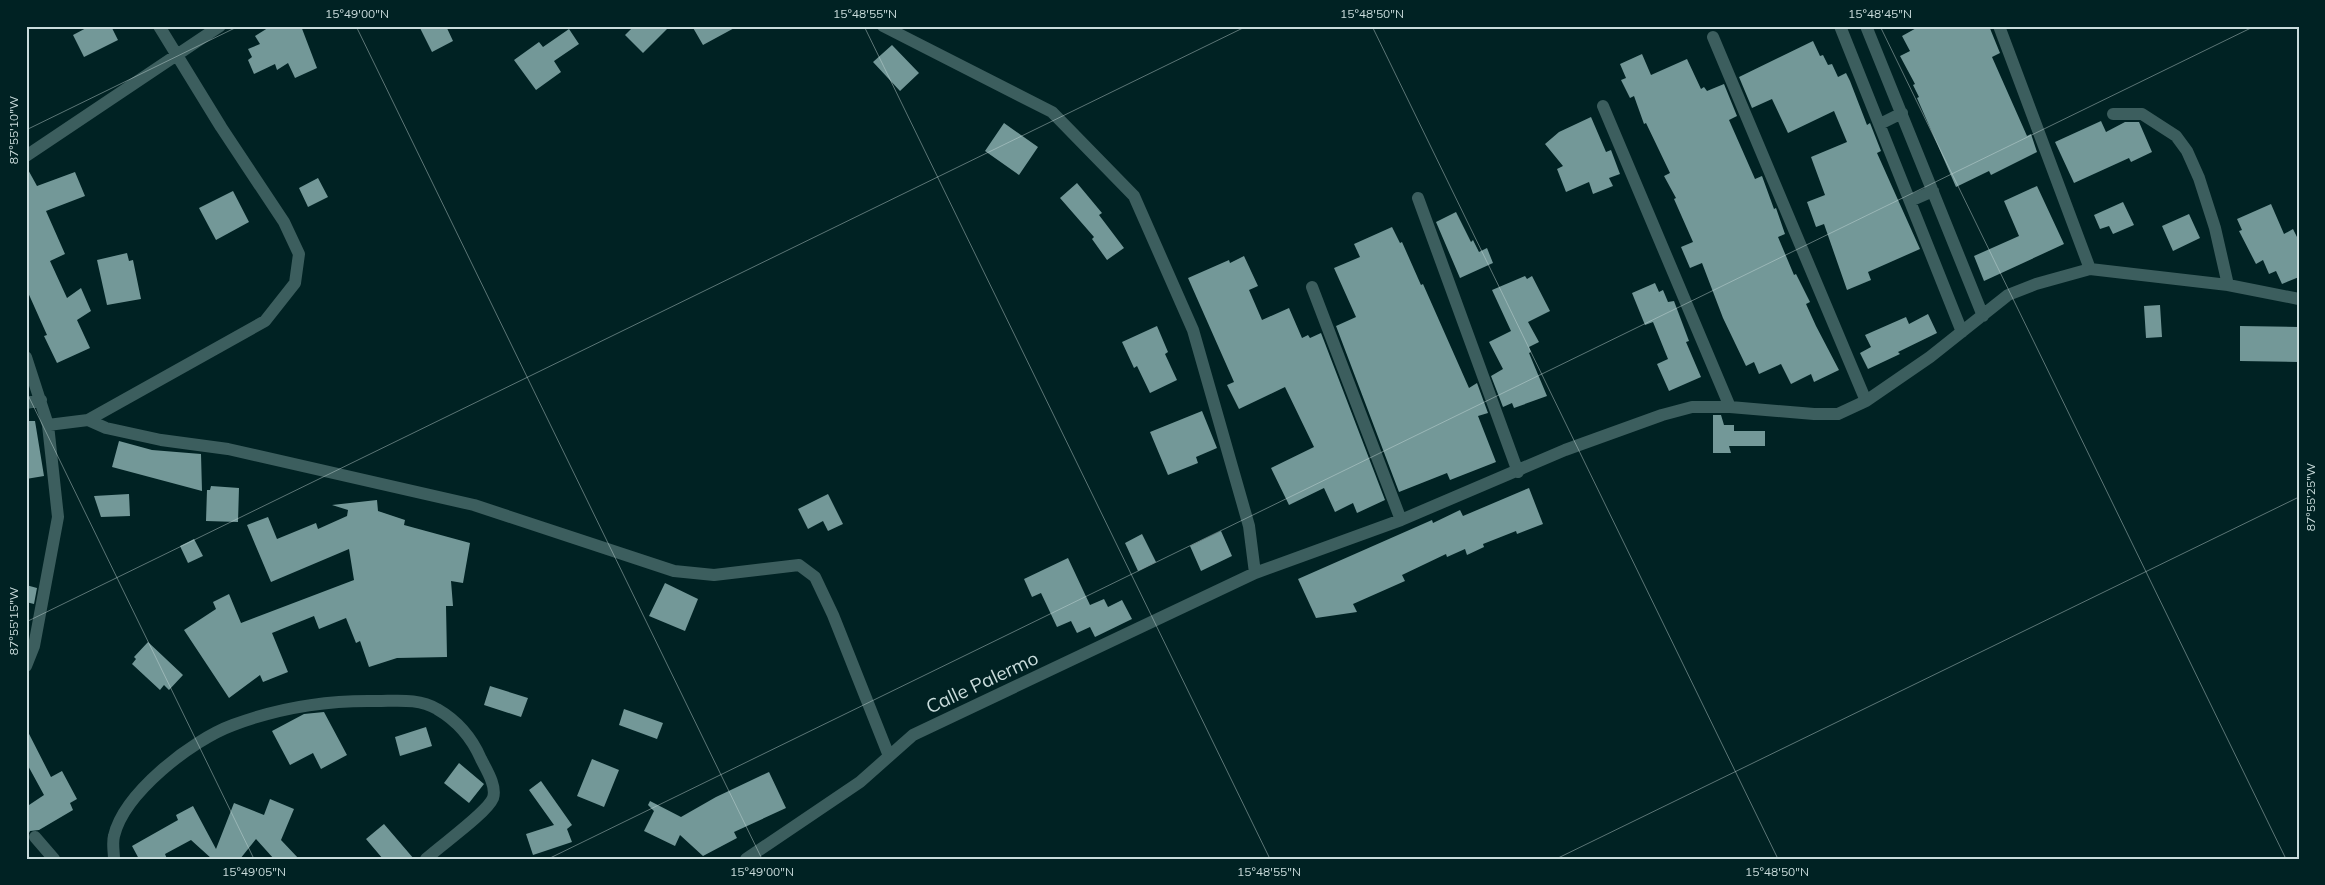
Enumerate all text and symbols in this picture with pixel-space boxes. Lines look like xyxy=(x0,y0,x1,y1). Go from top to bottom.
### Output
text: 15°49'00"N xyxy=(325,6,389,21)
text: 15°48'55"N xyxy=(833,6,897,21)
text: 15°48'50"N xyxy=(1340,6,1404,21)
text: 15°48'45"N xyxy=(1848,6,1912,21)
text: 87°55'10"W xyxy=(6,96,21,164)
text: 87°55'25"W xyxy=(2303,463,2318,531)
text: 87°55'15"W xyxy=(6,587,21,655)
street label: Calle Palermo xyxy=(922,646,1042,718)
text: 15°49'05"N xyxy=(222,864,286,879)
text: 15°49'00"N xyxy=(730,864,794,879)
text: 15°48'55"N xyxy=(1237,864,1301,879)
text: 15°48'50"N xyxy=(1745,864,1809,879)

